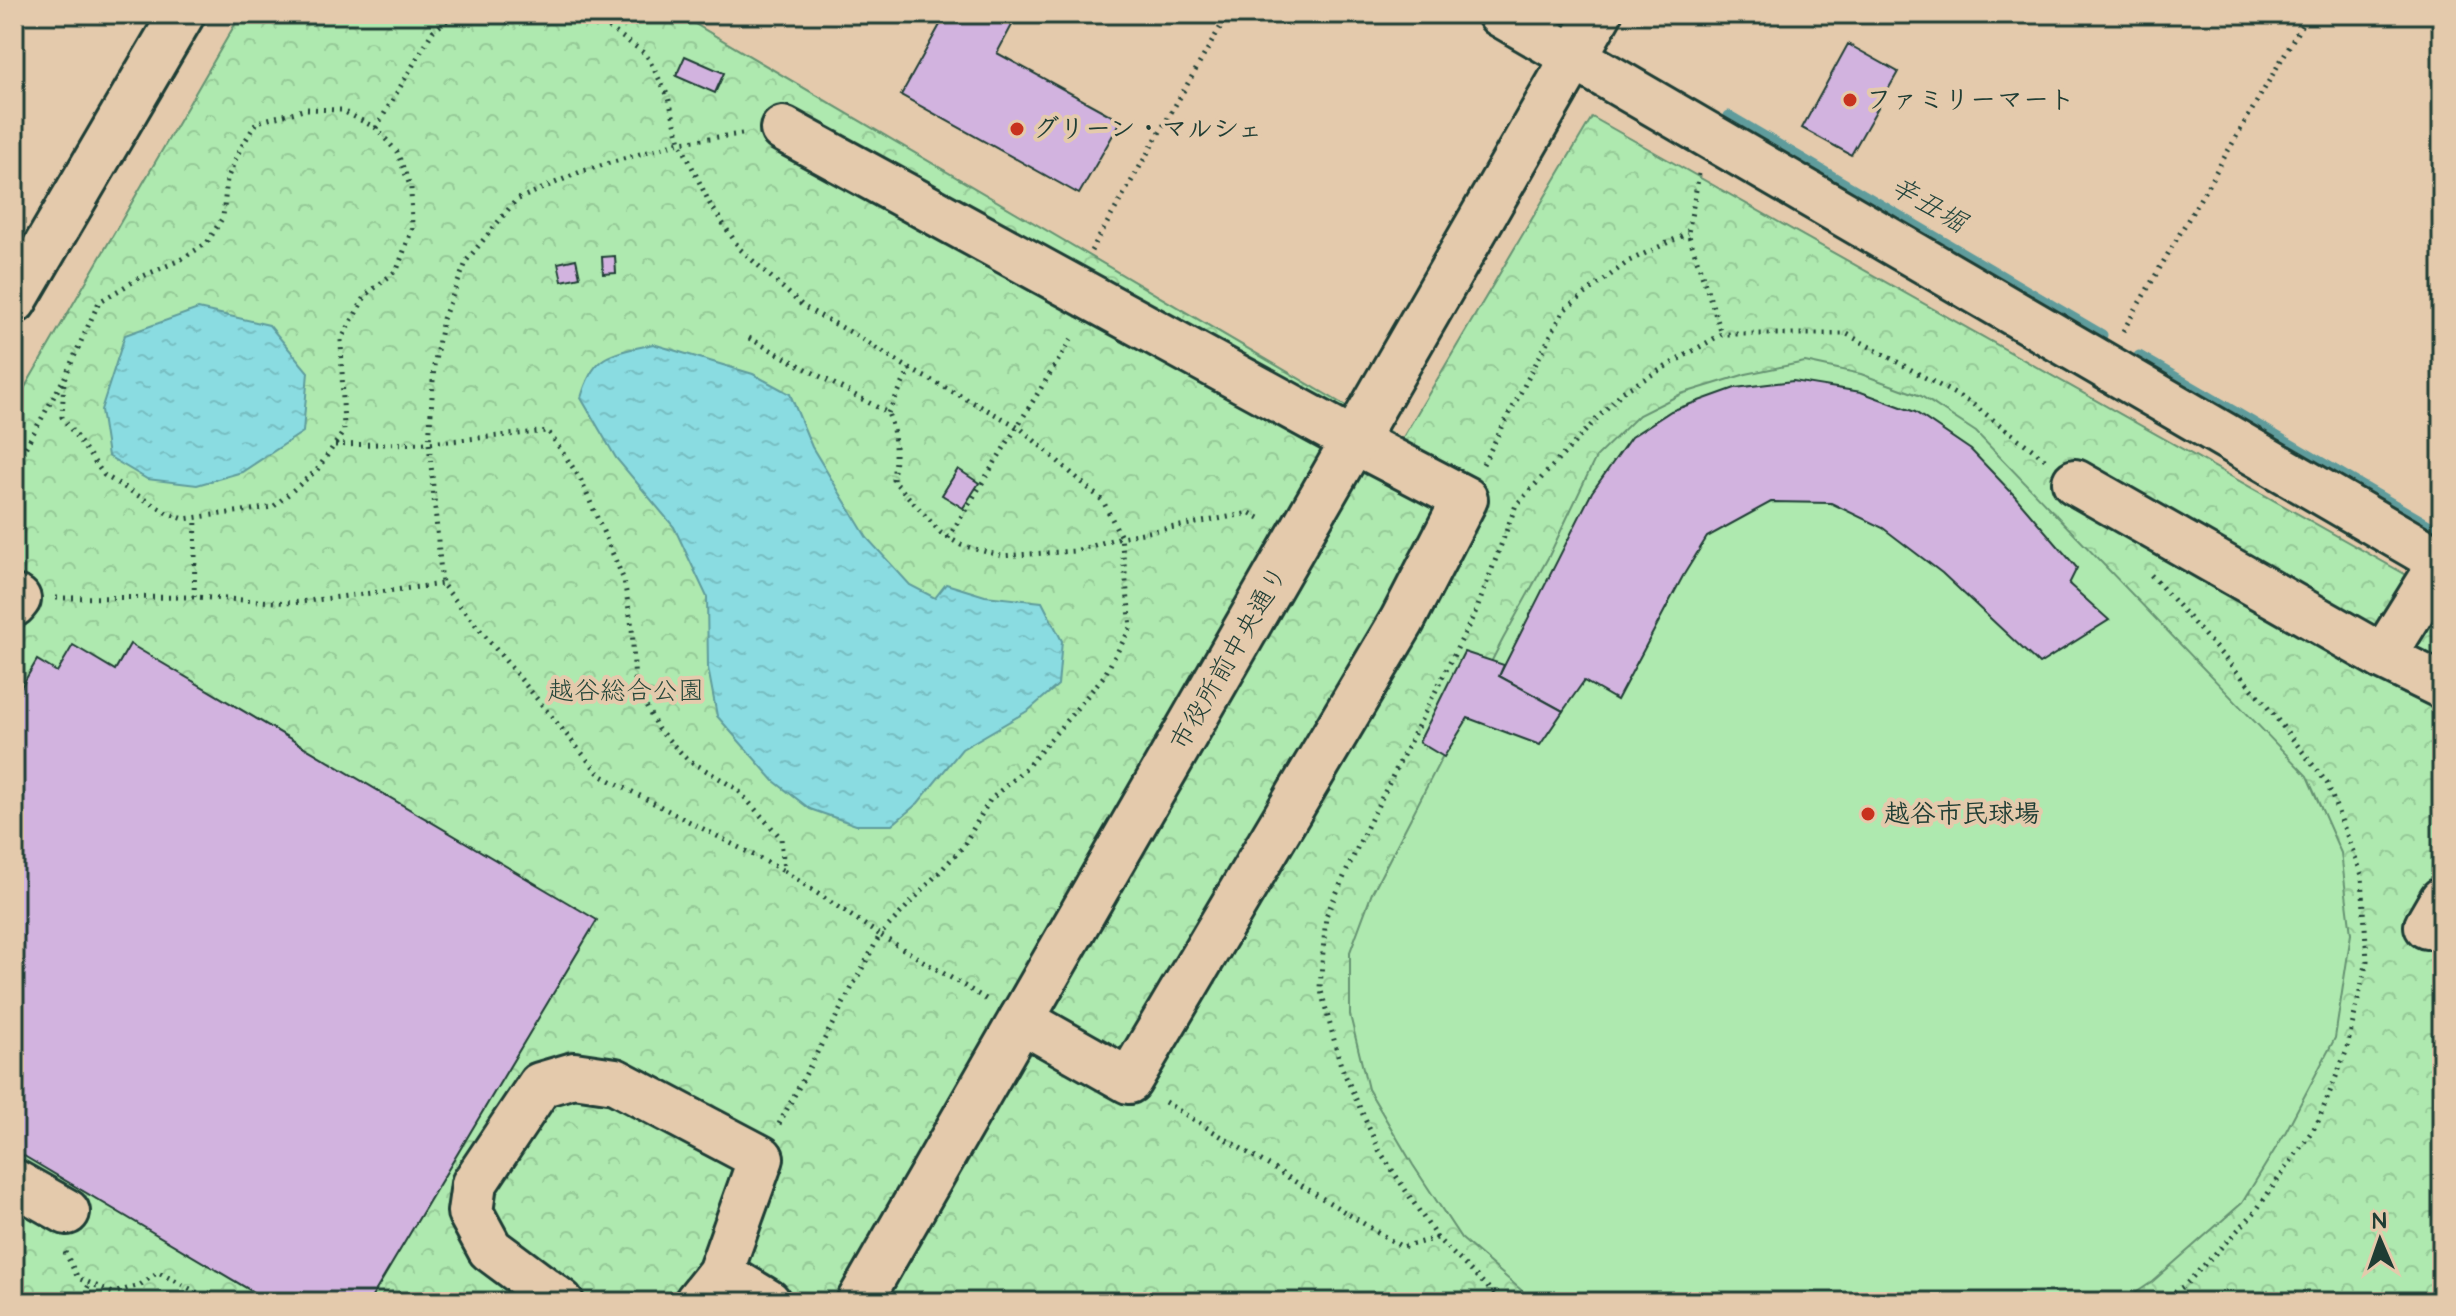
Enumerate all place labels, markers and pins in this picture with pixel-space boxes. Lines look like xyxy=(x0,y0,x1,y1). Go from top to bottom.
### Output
place label: ファミリーマート xyxy=(1866,82,2075,118)
marker: ファミリーマート xyxy=(1841,91,1859,109)
place label: グリーン・マルシェ xyxy=(1033,111,1263,147)
marker: グリーン・マルシェ xyxy=(1008,120,1026,138)
place label: 越谷市民球場 xyxy=(1884,796,2040,832)
marker: 越谷市民球場 xyxy=(1859,805,1877,823)

